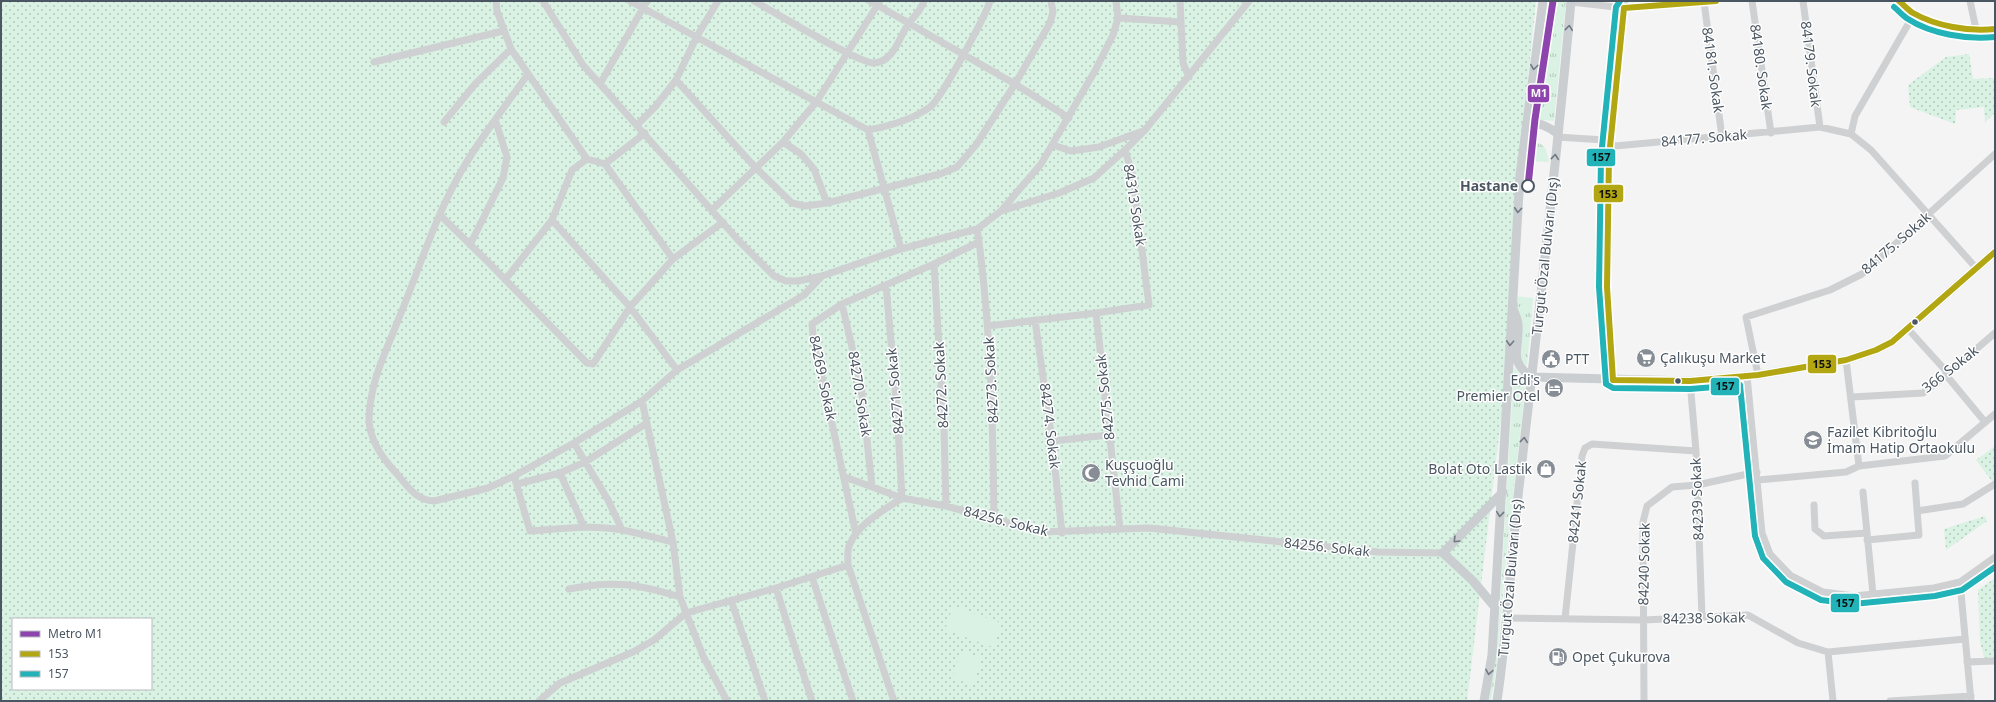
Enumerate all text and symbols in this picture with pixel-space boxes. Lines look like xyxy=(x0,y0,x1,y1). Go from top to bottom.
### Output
street label: 84179. Sokak xyxy=(1797,20,1826,108)
street label: 84180. Sokak xyxy=(1746,23,1777,112)
one-way arrow xyxy=(1564,25,1573,31)
street label: 84181. Sokak xyxy=(1698,26,1729,115)
one-way arrow xyxy=(1530,64,1539,71)
line badge: M1 xyxy=(1527,84,1550,103)
text: M1 xyxy=(1531,85,1547,100)
street label: 84177. Sokak xyxy=(1660,124,1748,151)
line badge: 157 xyxy=(1586,148,1616,167)
text: 157 xyxy=(1592,149,1610,164)
one-way arrow xyxy=(1550,154,1559,160)
street label: 84313 Sokak xyxy=(1120,163,1151,248)
place label: Hastane xyxy=(1460,176,1518,195)
street label: Turgut Özal Bulvarı (Dış) xyxy=(1527,176,1562,336)
marker: Hastane xyxy=(1521,179,1535,193)
line badge: 153 xyxy=(1593,184,1624,203)
text: 153 xyxy=(1599,186,1617,201)
one-way arrow xyxy=(1513,207,1522,213)
street label: 84175. Sokak xyxy=(1857,207,1935,278)
unlabelled marker xyxy=(1910,317,1920,327)
street label: 84269. Sokak xyxy=(805,334,842,423)
street label: 84273. Sokak xyxy=(979,336,1002,424)
one-way arrow xyxy=(1505,340,1514,346)
street label: 366 Sokak xyxy=(1918,340,1982,397)
street label: 84272. Sokak xyxy=(929,341,952,429)
street label: 84271. Sokak xyxy=(881,347,908,435)
supermarket icon: Çalıkuşu Market xyxy=(1635,347,1657,369)
public building icon: PTT xyxy=(1540,348,1562,370)
place label: Çalıkuşu Market xyxy=(1660,348,1766,367)
place label: PTT xyxy=(1565,349,1590,368)
street label: 84270. Sokak xyxy=(844,350,877,439)
street label: 84275. Sokak xyxy=(1090,353,1118,441)
line badge: 153 xyxy=(1807,354,1837,374)
text: 153 xyxy=(1813,356,1831,371)
place label: Edi's Premier Otel xyxy=(1457,370,1540,405)
unlabelled marker xyxy=(1673,376,1683,386)
hotel icon: Edi's Premier Otel xyxy=(1543,377,1565,399)
line badge: 157 xyxy=(1710,377,1740,396)
text: 157 xyxy=(1716,378,1734,393)
street label: 84274. Sokak xyxy=(1036,382,1065,470)
place label: Fazilet Kibritoğlu İmam Hatip Ortaokulu xyxy=(1827,422,1975,457)
school or university icon: Fazilet Kibritoğlu İmam Hatip Ortaokulu xyxy=(1802,429,1824,451)
one-way arrow xyxy=(1519,436,1528,443)
place label: Kuşçuoğlu Tevhid Cami xyxy=(1105,455,1184,490)
street label: 84239 Sokak xyxy=(1686,457,1707,541)
shop icon: Bolat Oto Lastik xyxy=(1535,458,1557,480)
place label: Bolat Oto Lastik xyxy=(1428,459,1533,478)
street label: 84241 Sokak xyxy=(1563,459,1590,544)
mosque icon: Kuşçuoğlu Tevhid Cami xyxy=(1080,462,1102,484)
street label: Turgut Özal Bulvarı (Dış) xyxy=(1493,498,1526,658)
street label: 84256. Sokak xyxy=(962,501,1051,540)
one-way arrow xyxy=(1496,511,1505,517)
street label: 84240 Sokak xyxy=(1633,522,1654,605)
street label: 84256. Sokak xyxy=(1283,533,1372,561)
one-way arrow xyxy=(1453,535,1461,543)
line badge: 157 xyxy=(1830,593,1860,613)
text: 157 xyxy=(1836,595,1854,610)
street label: 84238 Sokak xyxy=(1663,607,1746,628)
legend xyxy=(12,618,152,690)
text: Metro M1 xyxy=(48,625,103,642)
text: 153 xyxy=(48,645,69,662)
fuel station icon: Opet Çukurova xyxy=(1547,646,1569,668)
place label: Opet Çukurova xyxy=(1572,647,1670,666)
text: 157 xyxy=(48,665,69,682)
one-way arrow xyxy=(1485,669,1494,675)

